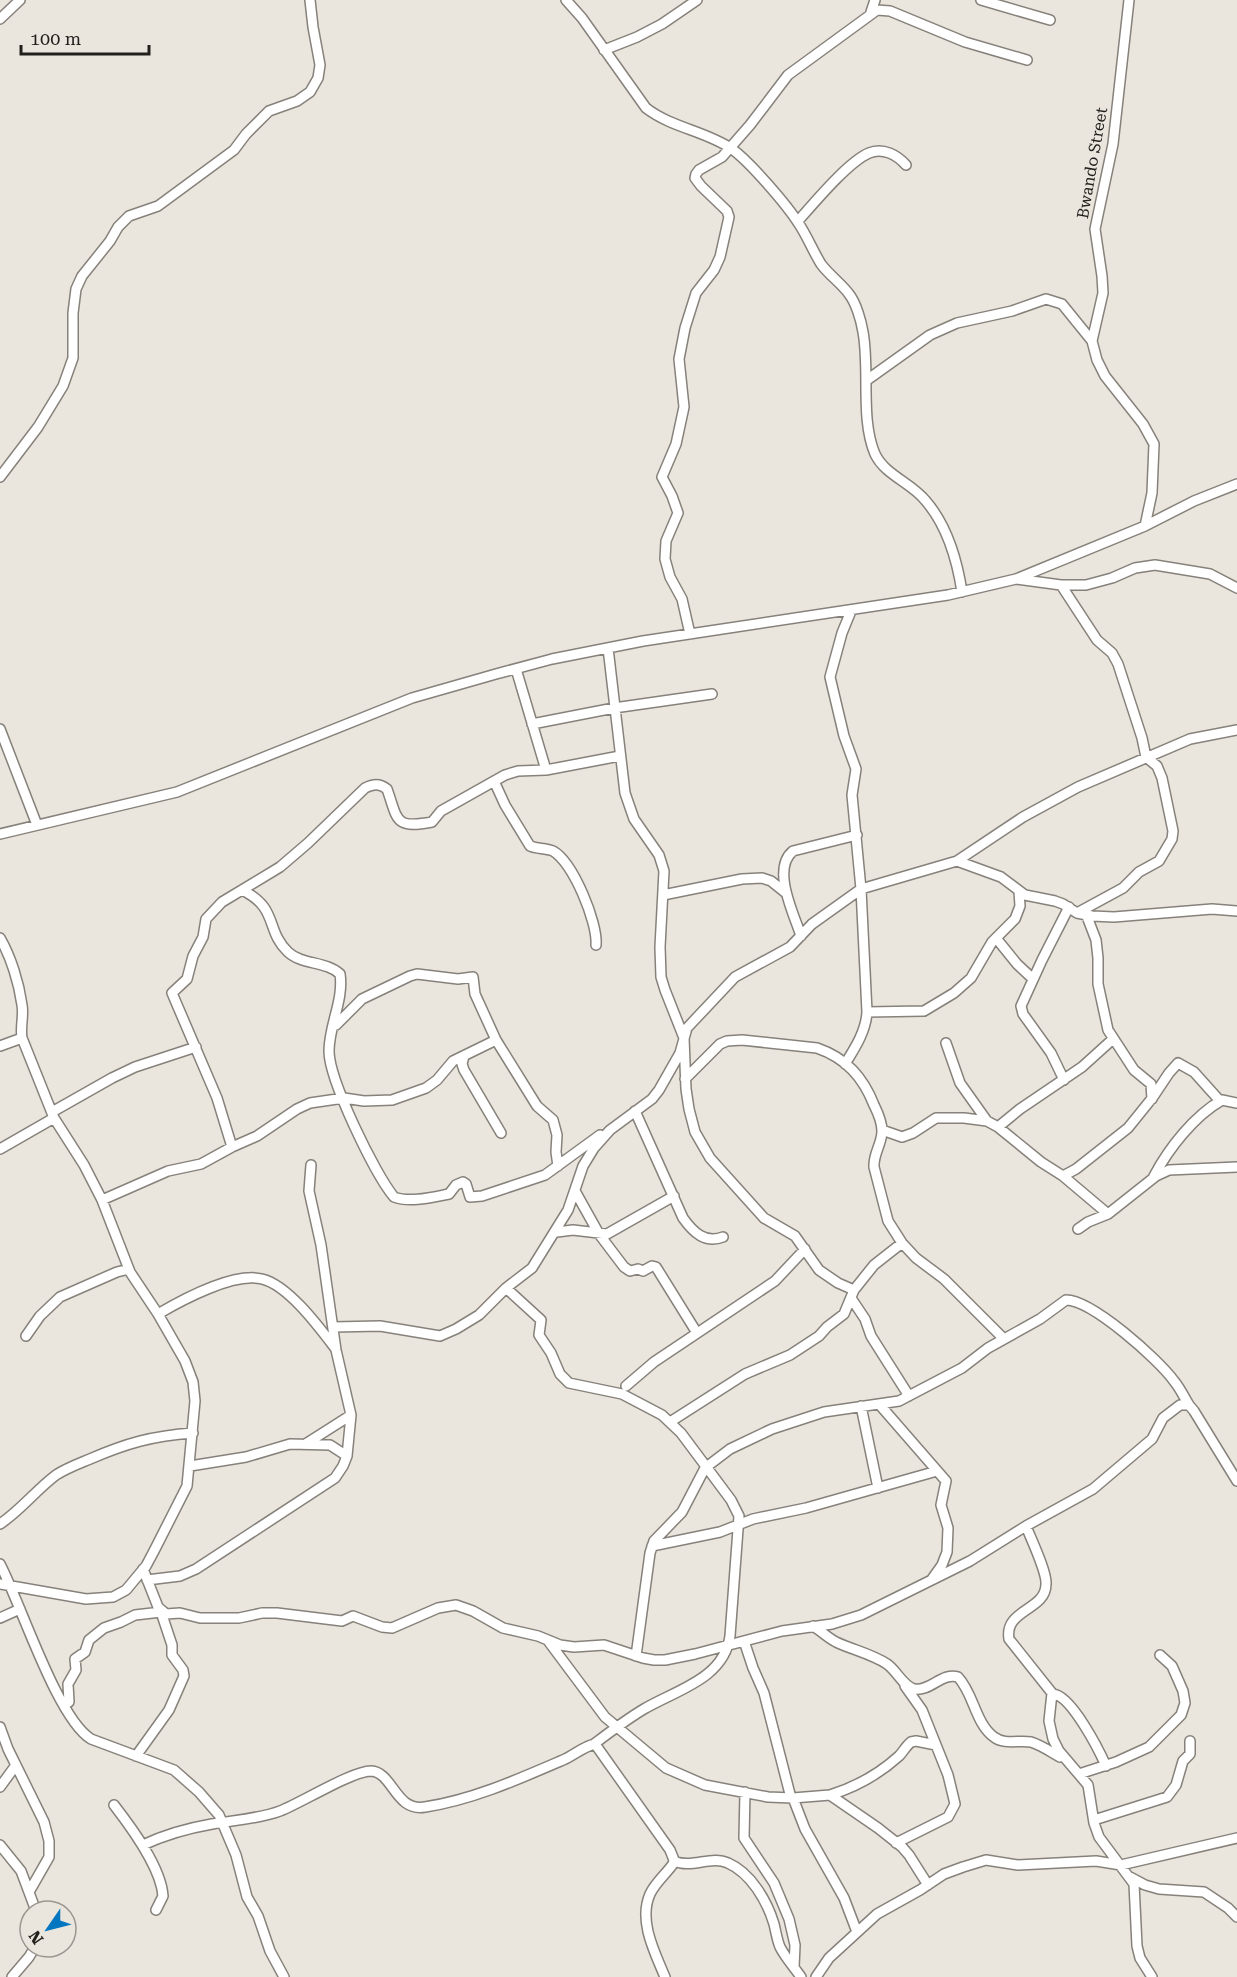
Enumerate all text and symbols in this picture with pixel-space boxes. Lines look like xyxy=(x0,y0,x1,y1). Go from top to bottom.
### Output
scale bar xyxy=(21,18,148,56)
text: 100 m xyxy=(30,28,81,49)
street label: Bwando Street xyxy=(1073,106,1111,220)
north arrow xyxy=(18,1899,78,1959)
text: N xyxy=(25,1927,47,1948)

